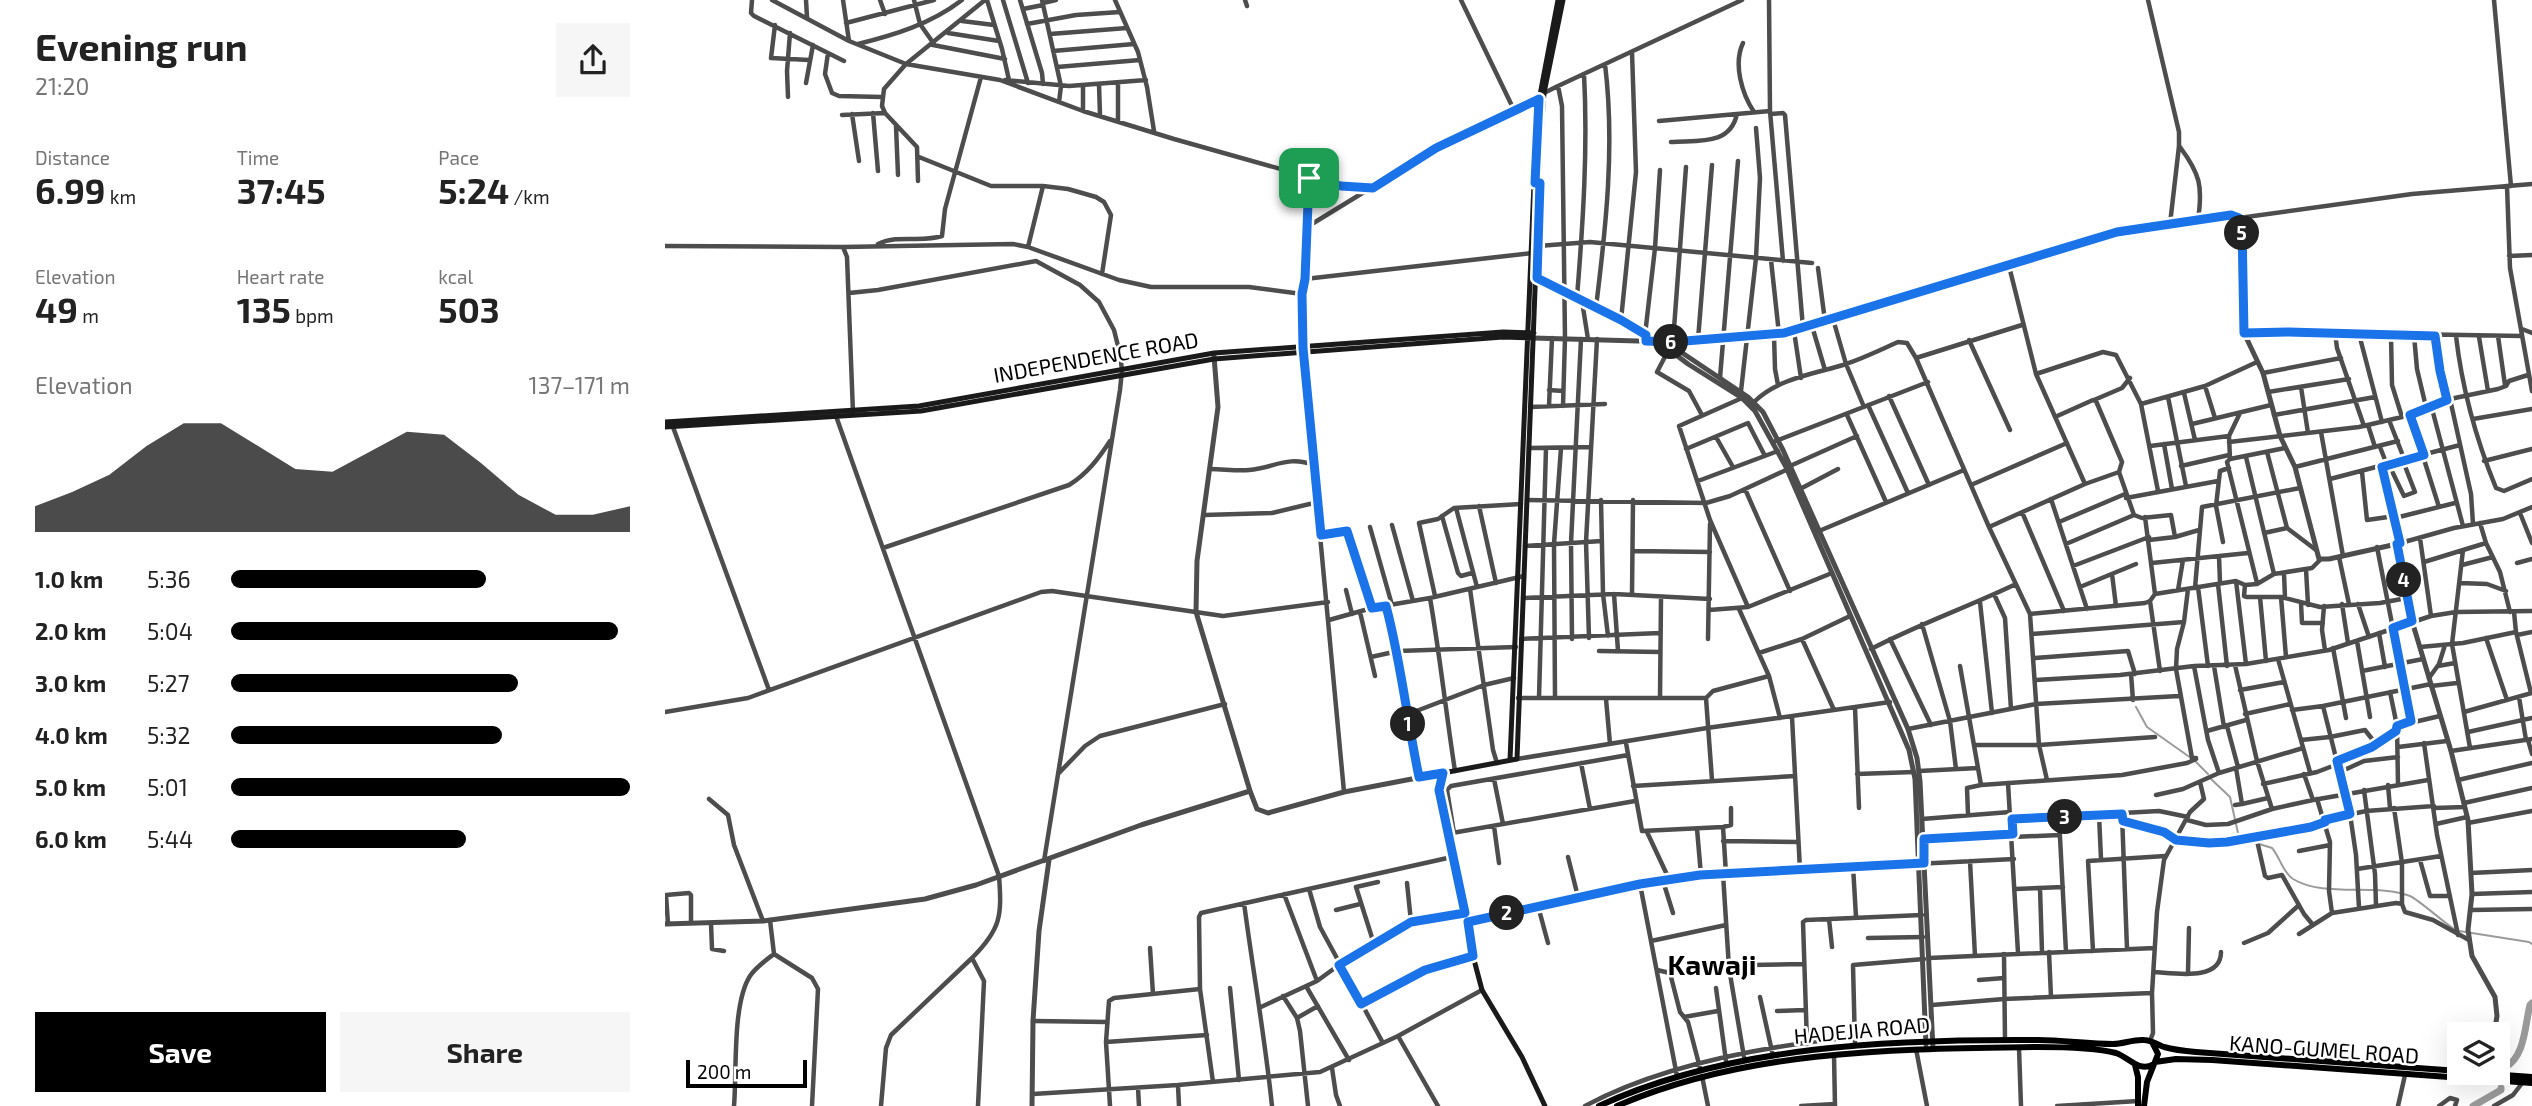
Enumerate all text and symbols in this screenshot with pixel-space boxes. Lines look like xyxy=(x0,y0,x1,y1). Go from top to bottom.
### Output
text: Evening run xyxy=(35,23,248,69)
button: share xyxy=(556,23,630,97)
text: 21:20 xyxy=(35,72,89,100)
text: Distance xyxy=(35,146,110,169)
text: Time xyxy=(237,146,279,169)
text: Pace xyxy=(438,146,479,169)
pin xyxy=(1279,148,1339,208)
icon: arrive xyxy=(1290,159,1328,197)
text: 6.99 xyxy=(35,169,106,211)
text: 37:45 xyxy=(237,169,326,211)
text: 5:24 xyxy=(438,169,509,211)
text: km xyxy=(106,185,136,208)
text: /km xyxy=(509,185,550,208)
pin: 5 xyxy=(2225,216,2259,250)
text: 5 xyxy=(2236,221,2247,244)
text: Elevation xyxy=(35,265,116,288)
text: Heart rate xyxy=(237,265,325,288)
text: kcal xyxy=(438,265,473,288)
text: 49 xyxy=(35,288,78,330)
text: 135 xyxy=(237,288,291,330)
text: 503 xyxy=(438,288,500,330)
text: m xyxy=(78,304,99,327)
text: bpm xyxy=(291,304,334,327)
pin: 6 xyxy=(1653,324,1689,360)
street label: INDEPENDENCE ROAD xyxy=(991,326,1200,387)
text: 6 xyxy=(1665,330,1676,353)
text: Elevation xyxy=(35,371,133,399)
text: 137–171 m xyxy=(529,371,630,399)
pin: 4 xyxy=(2387,562,2421,598)
text: 1.0 km xyxy=(35,565,103,593)
text: 5:36 xyxy=(147,565,191,593)
text: 4 xyxy=(2397,568,2410,591)
text: 2.0 km xyxy=(35,617,107,645)
text: 5:04 xyxy=(147,617,193,645)
text: 3.0 km xyxy=(35,669,106,697)
text: 5:27 xyxy=(147,669,189,697)
pin: 1 xyxy=(1391,706,1425,742)
text: 1 xyxy=(1403,712,1412,735)
text: 4.0 km xyxy=(35,721,108,749)
text: 5:32 xyxy=(147,721,190,749)
text: 5.0 km xyxy=(35,773,106,801)
text: 5:01 xyxy=(147,773,188,801)
pin: 3 xyxy=(2047,800,2083,834)
text: 3 xyxy=(2059,805,2070,828)
text: 6.0 km xyxy=(35,825,107,853)
text: 5:44 xyxy=(147,825,193,853)
pin: 2 xyxy=(1489,895,1525,930)
text: 2 xyxy=(1501,901,1512,924)
district label: Kawaji xyxy=(1668,947,1756,981)
street label: HADEJIA ROAD xyxy=(1793,1011,1931,1048)
button: Save xyxy=(35,1012,326,1092)
button: Share xyxy=(340,1012,630,1092)
map controls xyxy=(2447,1022,2510,1085)
button: layers xyxy=(2447,1022,2510,1085)
street label: KANO-GUMEL ROAD xyxy=(2228,1029,2420,1068)
scale bar xyxy=(686,1057,807,1089)
text: 200 m xyxy=(697,1060,751,1083)

